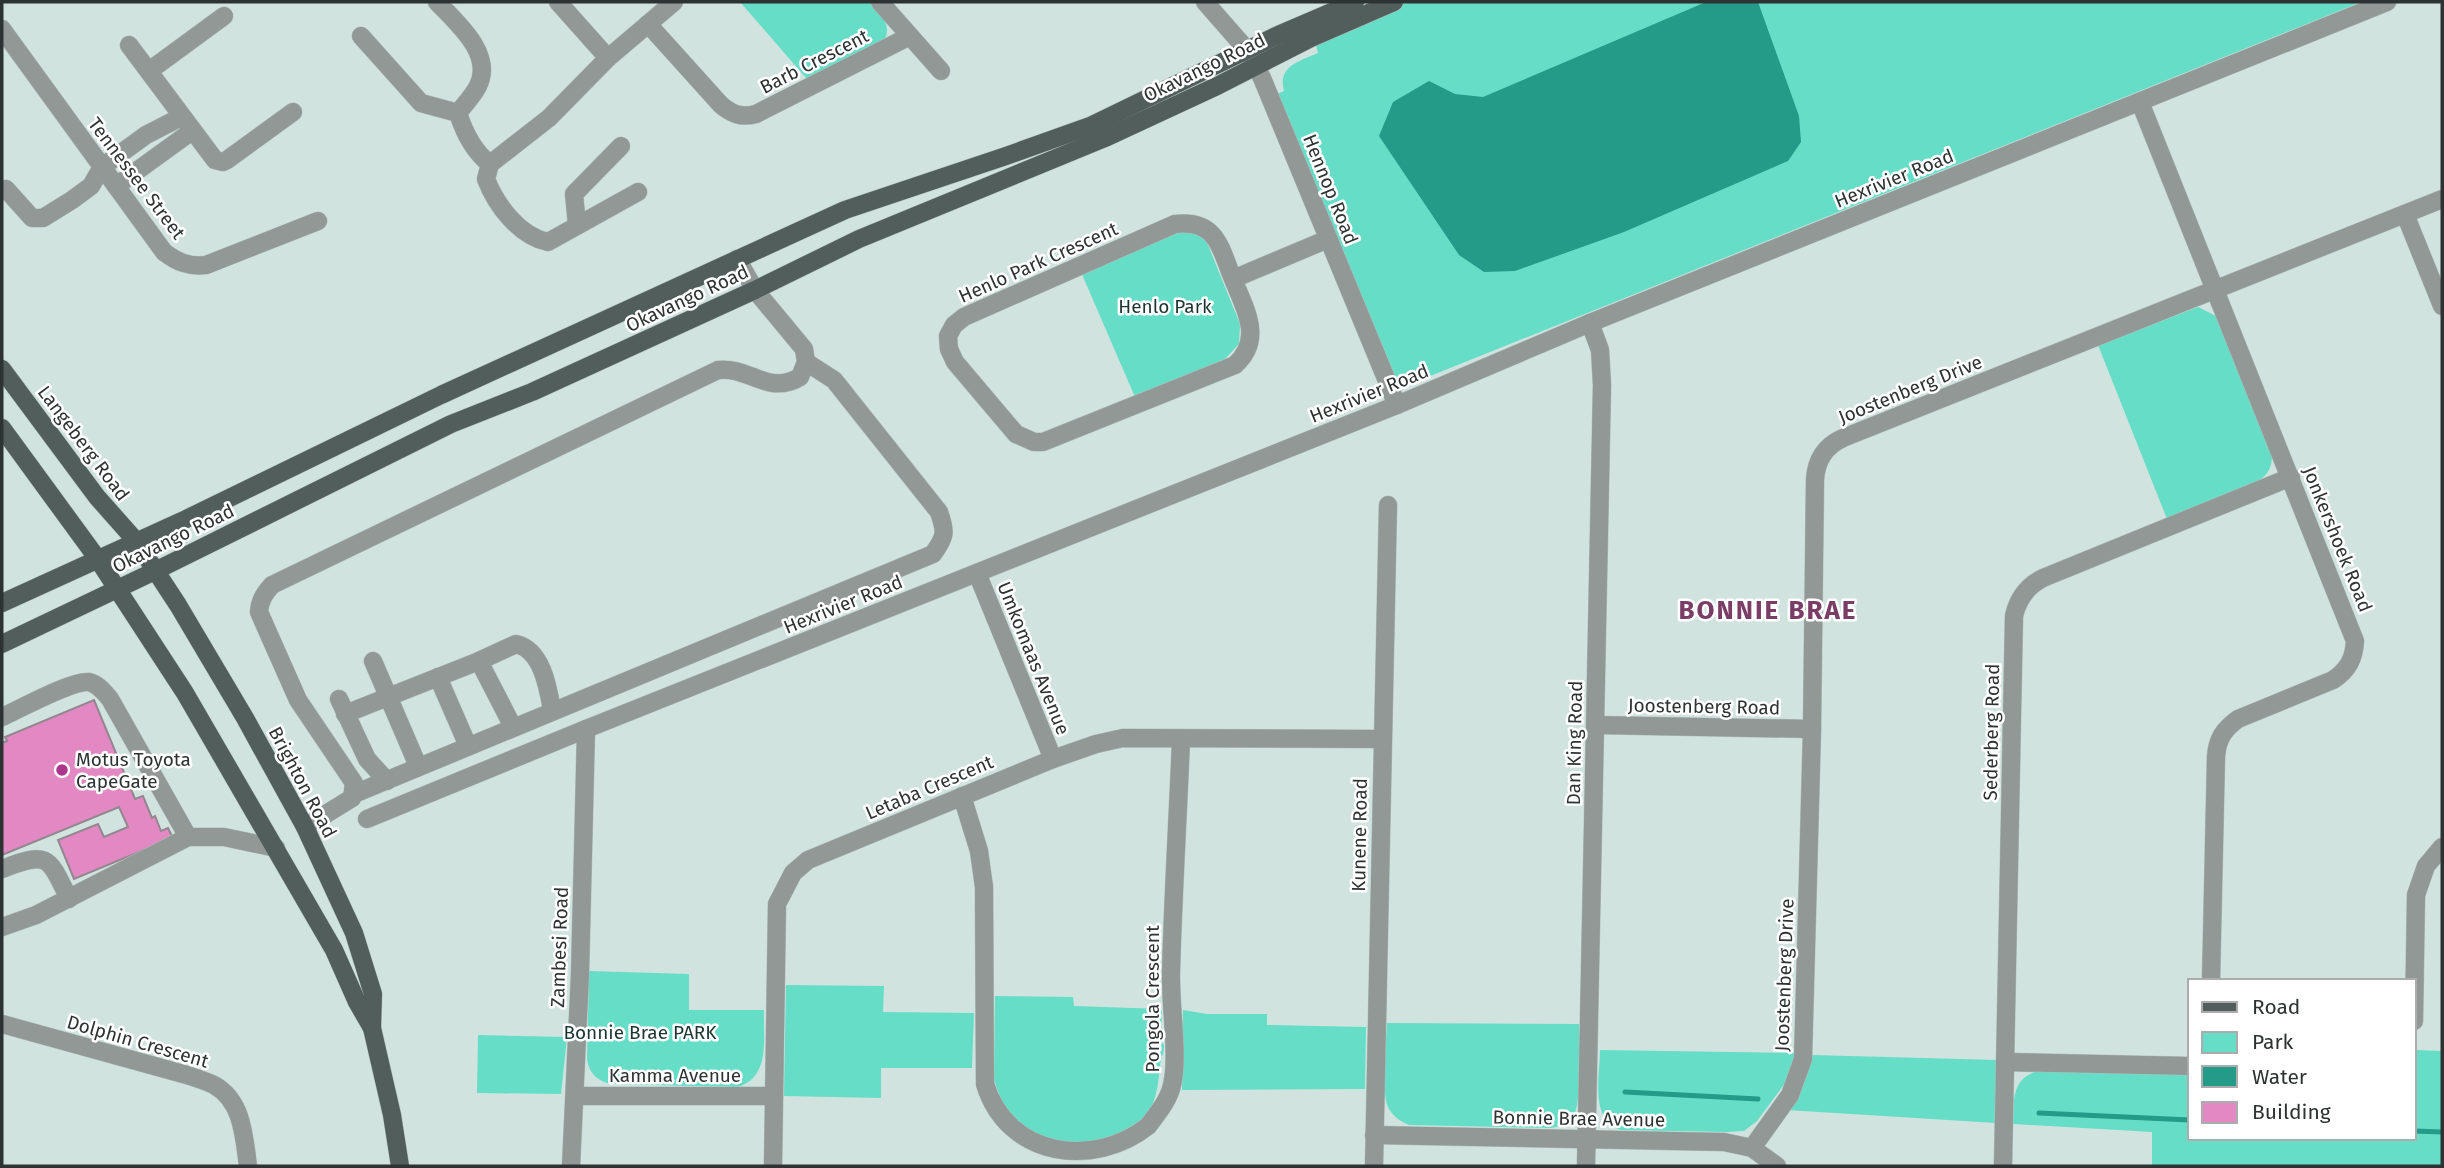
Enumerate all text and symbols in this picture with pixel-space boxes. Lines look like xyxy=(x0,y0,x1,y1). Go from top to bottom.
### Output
street label: Barb Crescent xyxy=(756,24,873,99)
street label: Okavango Road xyxy=(1140,28,1269,107)
street label: Tennessee Street xyxy=(83,113,190,244)
street label: Hennop Road xyxy=(1298,131,1363,248)
street label: Hexrivier Road xyxy=(1831,144,1957,213)
street label: Henlo Park Crescent xyxy=(955,217,1121,308)
street label: Okavango Road xyxy=(622,260,752,337)
park label: Henlo Park xyxy=(1118,295,1212,318)
street label: Joostenberg Drive xyxy=(1835,350,1985,429)
street label: Hexrivier Road xyxy=(1306,359,1432,428)
street label: Langeberg Road xyxy=(33,381,134,505)
street label: Jonkershoek Road xyxy=(2298,463,2377,615)
street label: Okavango Road xyxy=(109,499,238,578)
street label: Hexrivier Road xyxy=(780,570,906,639)
street label: Umkomaas Avenue xyxy=(992,578,1075,738)
district label: BONNIE BRAE xyxy=(1678,595,1858,626)
street label: Sederberg Road xyxy=(1979,663,2004,801)
street label: Dan King Road xyxy=(1562,680,1587,806)
street label: Joostenberg Road xyxy=(1628,694,1780,719)
street label: Brighton Road xyxy=(264,723,342,842)
place label: Motus Toyota CapeGate xyxy=(76,748,191,793)
street label: Letaba Crescent xyxy=(862,750,997,825)
marker: Motus Toyota CapeGate xyxy=(54,762,70,778)
street label: Kunene Road xyxy=(1347,778,1372,892)
street label: Zambesi Road xyxy=(546,886,573,1008)
street label: Joostenberg Drive xyxy=(1770,898,1799,1052)
street label: Pongola Crescent xyxy=(1141,925,1164,1073)
legend xyxy=(2188,979,2416,1140)
text: Road xyxy=(2252,994,2300,1020)
street label: Dolphin Crescent xyxy=(64,1010,211,1073)
park label: Bonnie Brae PARK xyxy=(563,1021,717,1044)
text: Park xyxy=(2252,1029,2294,1055)
street label: Kamma Avenue xyxy=(609,1064,741,1087)
text: Water xyxy=(2252,1064,2307,1090)
text: Building xyxy=(2252,1099,2331,1125)
street label: Bonnie Brae Avenue xyxy=(1492,1105,1666,1132)

